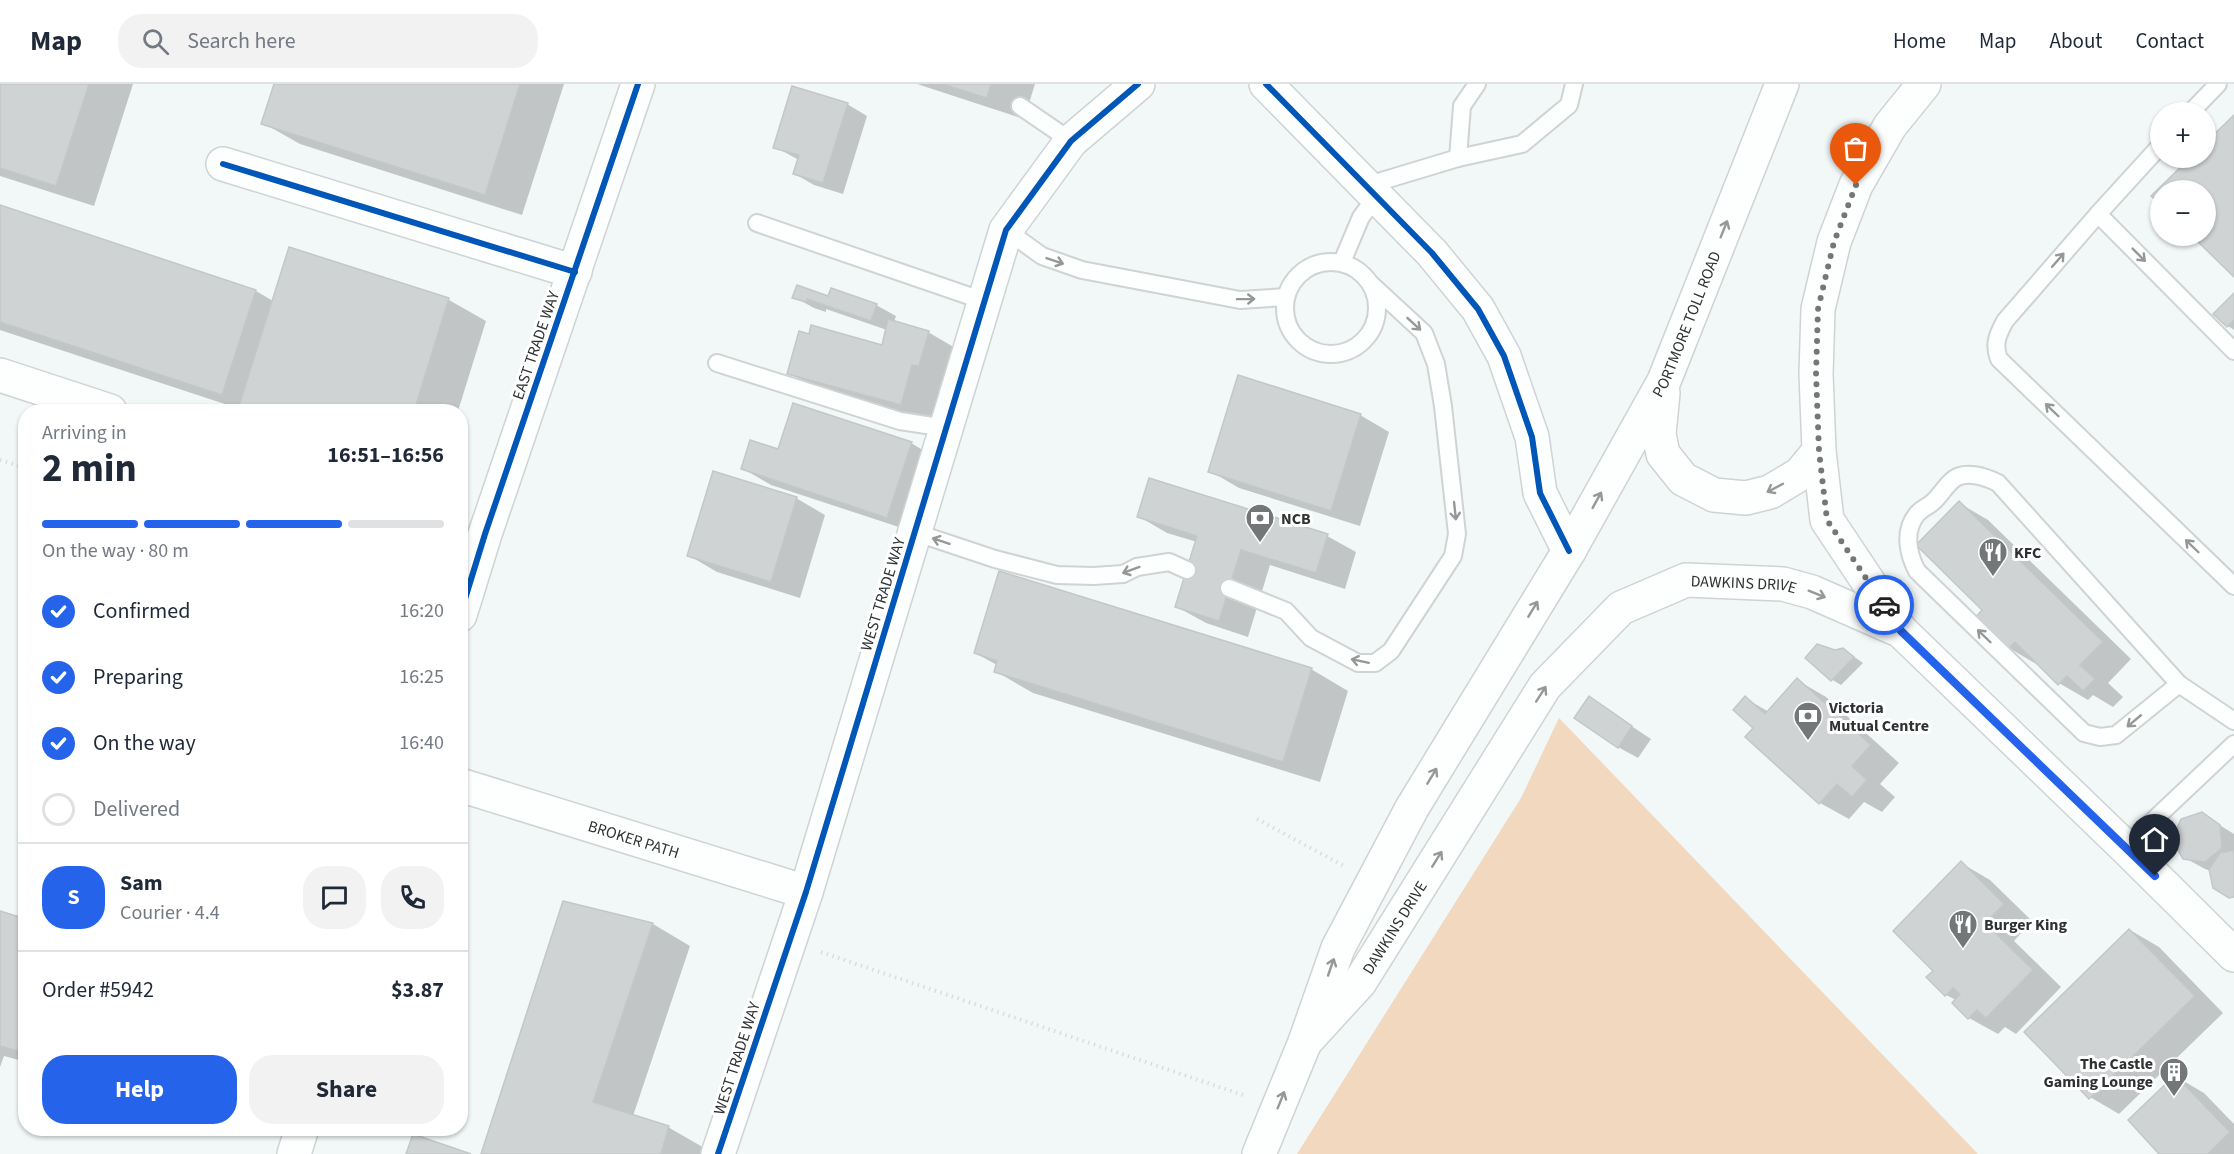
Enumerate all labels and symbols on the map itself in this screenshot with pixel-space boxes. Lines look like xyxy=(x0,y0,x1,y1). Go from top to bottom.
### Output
pin xyxy=(1830,123,1881,185)
one-way arrow xyxy=(1720,220,1731,239)
street label: PORTMORE TOLL ROAD xyxy=(1647,248,1727,401)
one-way arrow xyxy=(2131,248,2146,263)
one-way arrow xyxy=(2051,253,2065,268)
one-way arrow xyxy=(1045,256,1064,267)
street label: EAST TRADE WAY xyxy=(507,288,565,403)
one-way arrow xyxy=(1235,293,1255,305)
one-way arrow xyxy=(1406,317,1421,331)
one-way arrow xyxy=(2045,403,2060,417)
one-way arrow xyxy=(1767,482,1784,494)
one-way arrow xyxy=(1592,492,1604,509)
one-way arrow xyxy=(1449,500,1460,520)
bank icon: NCB xyxy=(1244,502,1276,544)
place label: NCB xyxy=(1281,508,1311,530)
street label: WEST TRADE WAY xyxy=(855,535,911,654)
one-way arrow xyxy=(932,535,951,546)
restaurant icon: KFC xyxy=(1977,536,2009,578)
one-way arrow xyxy=(2185,538,2200,553)
place label: KFC xyxy=(2014,542,2041,564)
one-way arrow xyxy=(1122,566,1140,577)
street label: DAWKINS DRIVE xyxy=(1690,570,1799,599)
courier xyxy=(1854,575,1914,635)
one-way arrow xyxy=(1807,589,1826,600)
one-way arrow xyxy=(1528,601,1540,618)
one-way arrow xyxy=(1976,629,1991,644)
one-way arrow xyxy=(1351,655,1370,666)
one-way arrow xyxy=(1534,685,1547,702)
place label: Victoria Mutual Centre xyxy=(1828,697,1929,737)
bank icon: Victoria Mutual Centre xyxy=(1792,700,1824,742)
one-way arrow xyxy=(2126,715,2142,728)
one-way arrow xyxy=(1426,768,1438,785)
pin xyxy=(2129,814,2180,876)
street label: BROKER PATH xyxy=(585,815,682,864)
one-way arrow xyxy=(1432,851,1444,868)
street label: DAWKINS DRIVE xyxy=(1358,877,1433,979)
restaurant icon: Burger King xyxy=(1947,908,1979,950)
place label: Burger King xyxy=(1984,914,2067,936)
one-way arrow xyxy=(1327,958,1338,977)
street label: WEST TRADE WAY xyxy=(708,999,766,1118)
place label: The Castle Gaming Lounge xyxy=(2044,1053,2153,1093)
building icon: The Castle Gaming Lounge xyxy=(2158,1056,2190,1098)
one-way arrow xyxy=(1276,1091,1287,1110)

